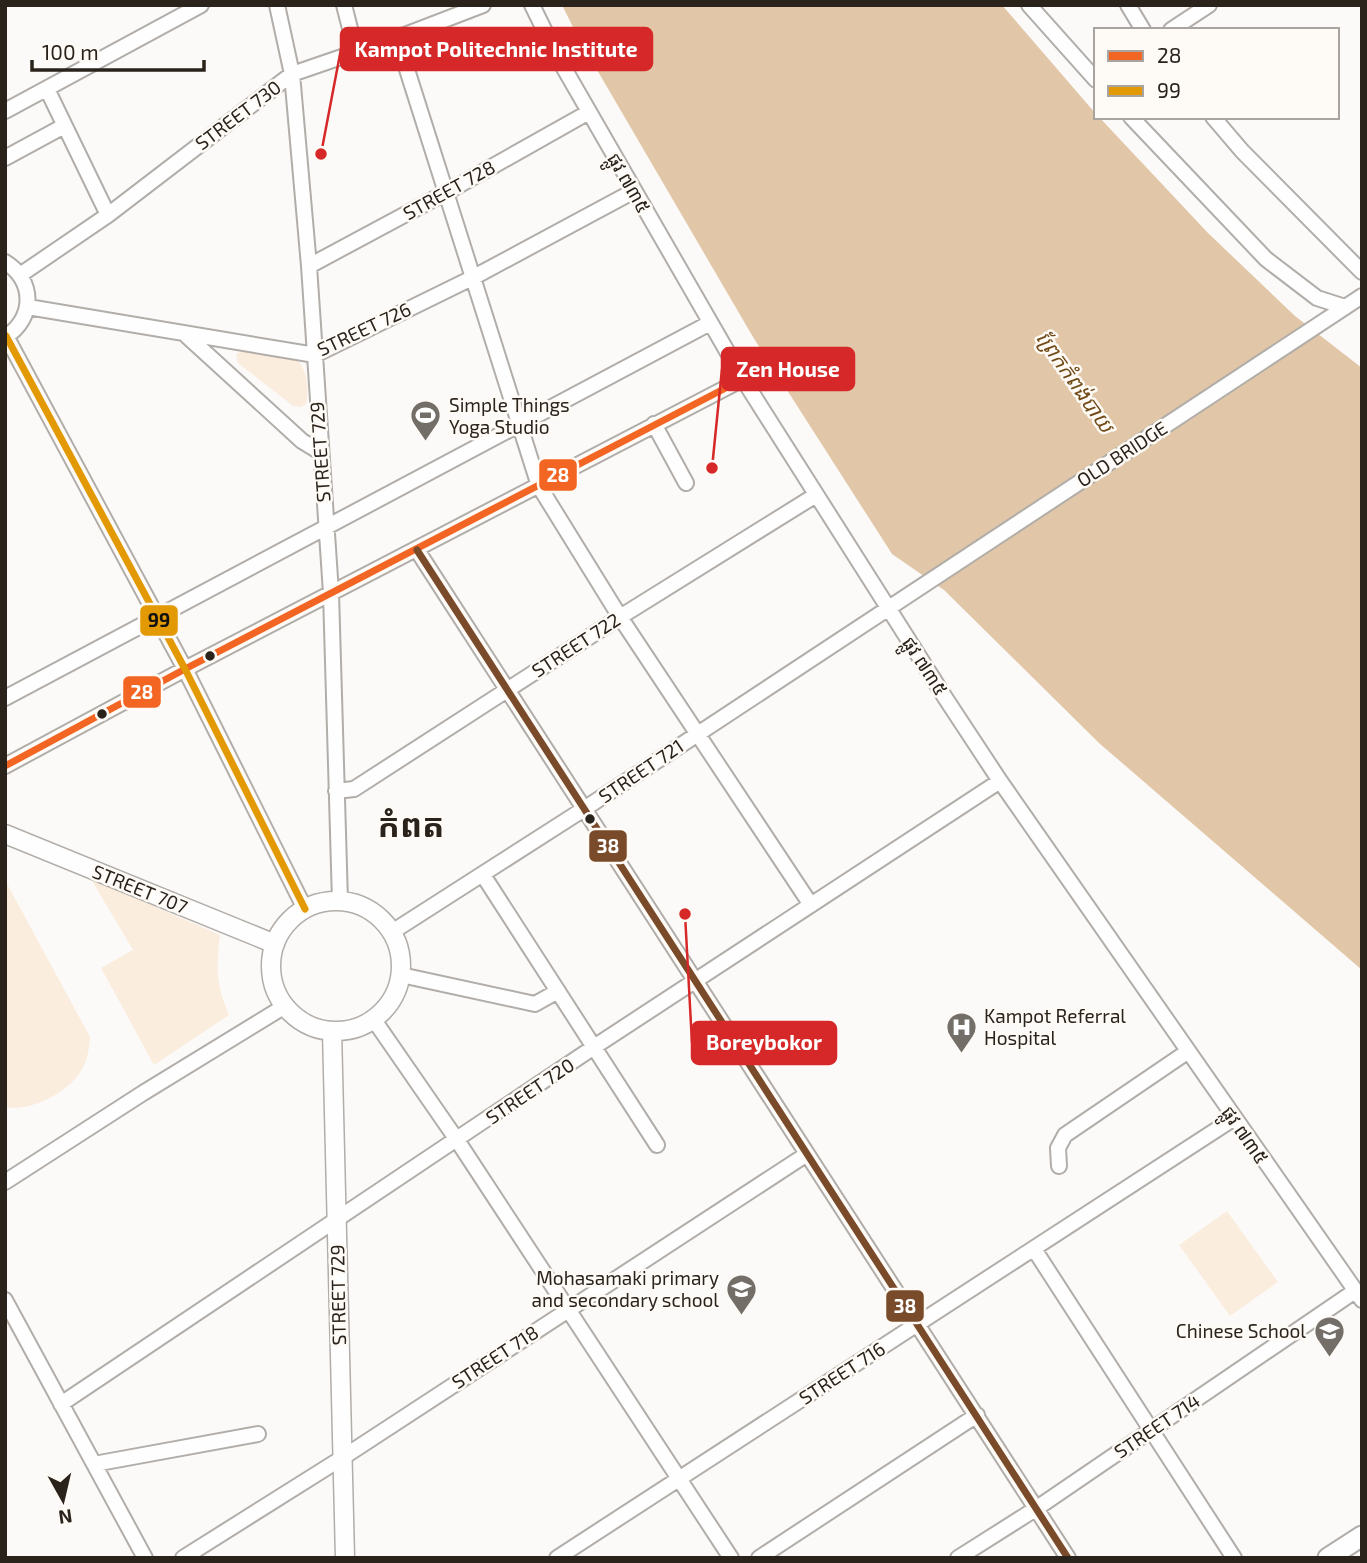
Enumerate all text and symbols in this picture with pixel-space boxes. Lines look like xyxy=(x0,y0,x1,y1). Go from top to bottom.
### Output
scale bar xyxy=(32,28,203,72)
callout: Kampot Politechnic Institute xyxy=(341,28,652,70)
legend xyxy=(1094,28,1339,119)
text: Kampot Politechnic Institute xyxy=(354,36,638,61)
text: 100 m xyxy=(42,39,99,64)
text: 28 xyxy=(1157,42,1182,67)
street label: STREET 730 xyxy=(190,75,285,154)
text: 99 xyxy=(1157,77,1181,102)
street label: ផ្លូវ ៧៣៥ xyxy=(597,149,656,220)
street label: STREET 728 xyxy=(399,155,499,224)
street label: STREET 726 xyxy=(313,297,414,360)
water label: ព្រែកកំពង់បាយ xyxy=(1030,326,1122,439)
callout: Zen House xyxy=(722,348,854,390)
text: Zen House xyxy=(736,356,840,381)
place label: Simple Things Yoga Studio xyxy=(449,393,570,438)
sports icon: Simple Things Yoga Studio xyxy=(409,399,443,443)
street label: STREET 729 xyxy=(305,401,334,503)
street label: OLD BRIDGE xyxy=(1072,416,1171,491)
line badge: 28 xyxy=(538,458,578,492)
text: 28 xyxy=(547,463,569,486)
line badge: 99 xyxy=(139,604,179,637)
text: 99 xyxy=(148,608,170,631)
street label: STREET 722 xyxy=(527,608,624,682)
street label: ផ្លូវ ៧៣៥ xyxy=(892,632,953,703)
unlabelled marker xyxy=(203,649,217,663)
line badge: 28 xyxy=(122,675,162,709)
text: 28 xyxy=(131,680,153,703)
unlabelled marker xyxy=(95,707,109,721)
street label: STREET 721 xyxy=(594,734,688,807)
district label: កំពត xyxy=(377,804,445,844)
unlabelled marker xyxy=(583,812,597,826)
line badge: 38 xyxy=(588,829,628,863)
text: 38 xyxy=(597,834,619,857)
street label: STREET 707 xyxy=(89,859,191,918)
place label: Kampot Referral Hospital xyxy=(984,1004,1126,1049)
hospital icon: Kampot Referral Hospital xyxy=(944,1010,978,1054)
callout: Boreybokor xyxy=(692,1022,836,1064)
text: Boreybokor xyxy=(706,1029,822,1055)
street label: STREET 720 xyxy=(481,1053,578,1128)
street label: ផ្លូវ ៧៣៥ xyxy=(1212,1101,1274,1172)
street label: STREET 729 xyxy=(325,1244,350,1346)
place label: Mohasamaki primary and secondary school xyxy=(532,1266,719,1311)
school or university icon: Mohasamaki primary and secondary school xyxy=(725,1272,759,1316)
line badge: 38 xyxy=(885,1289,925,1323)
text: 38 xyxy=(894,1294,916,1317)
school or university icon: Chinese School xyxy=(1312,1314,1346,1358)
place label: Chinese School xyxy=(1176,1319,1306,1342)
street label: STREET 718 xyxy=(447,1320,542,1393)
street label: STREET 716 xyxy=(794,1336,889,1409)
street label: STREET 714 xyxy=(1109,1388,1204,1463)
north arrow xyxy=(28,1465,98,1535)
text: N xyxy=(57,1505,74,1530)

